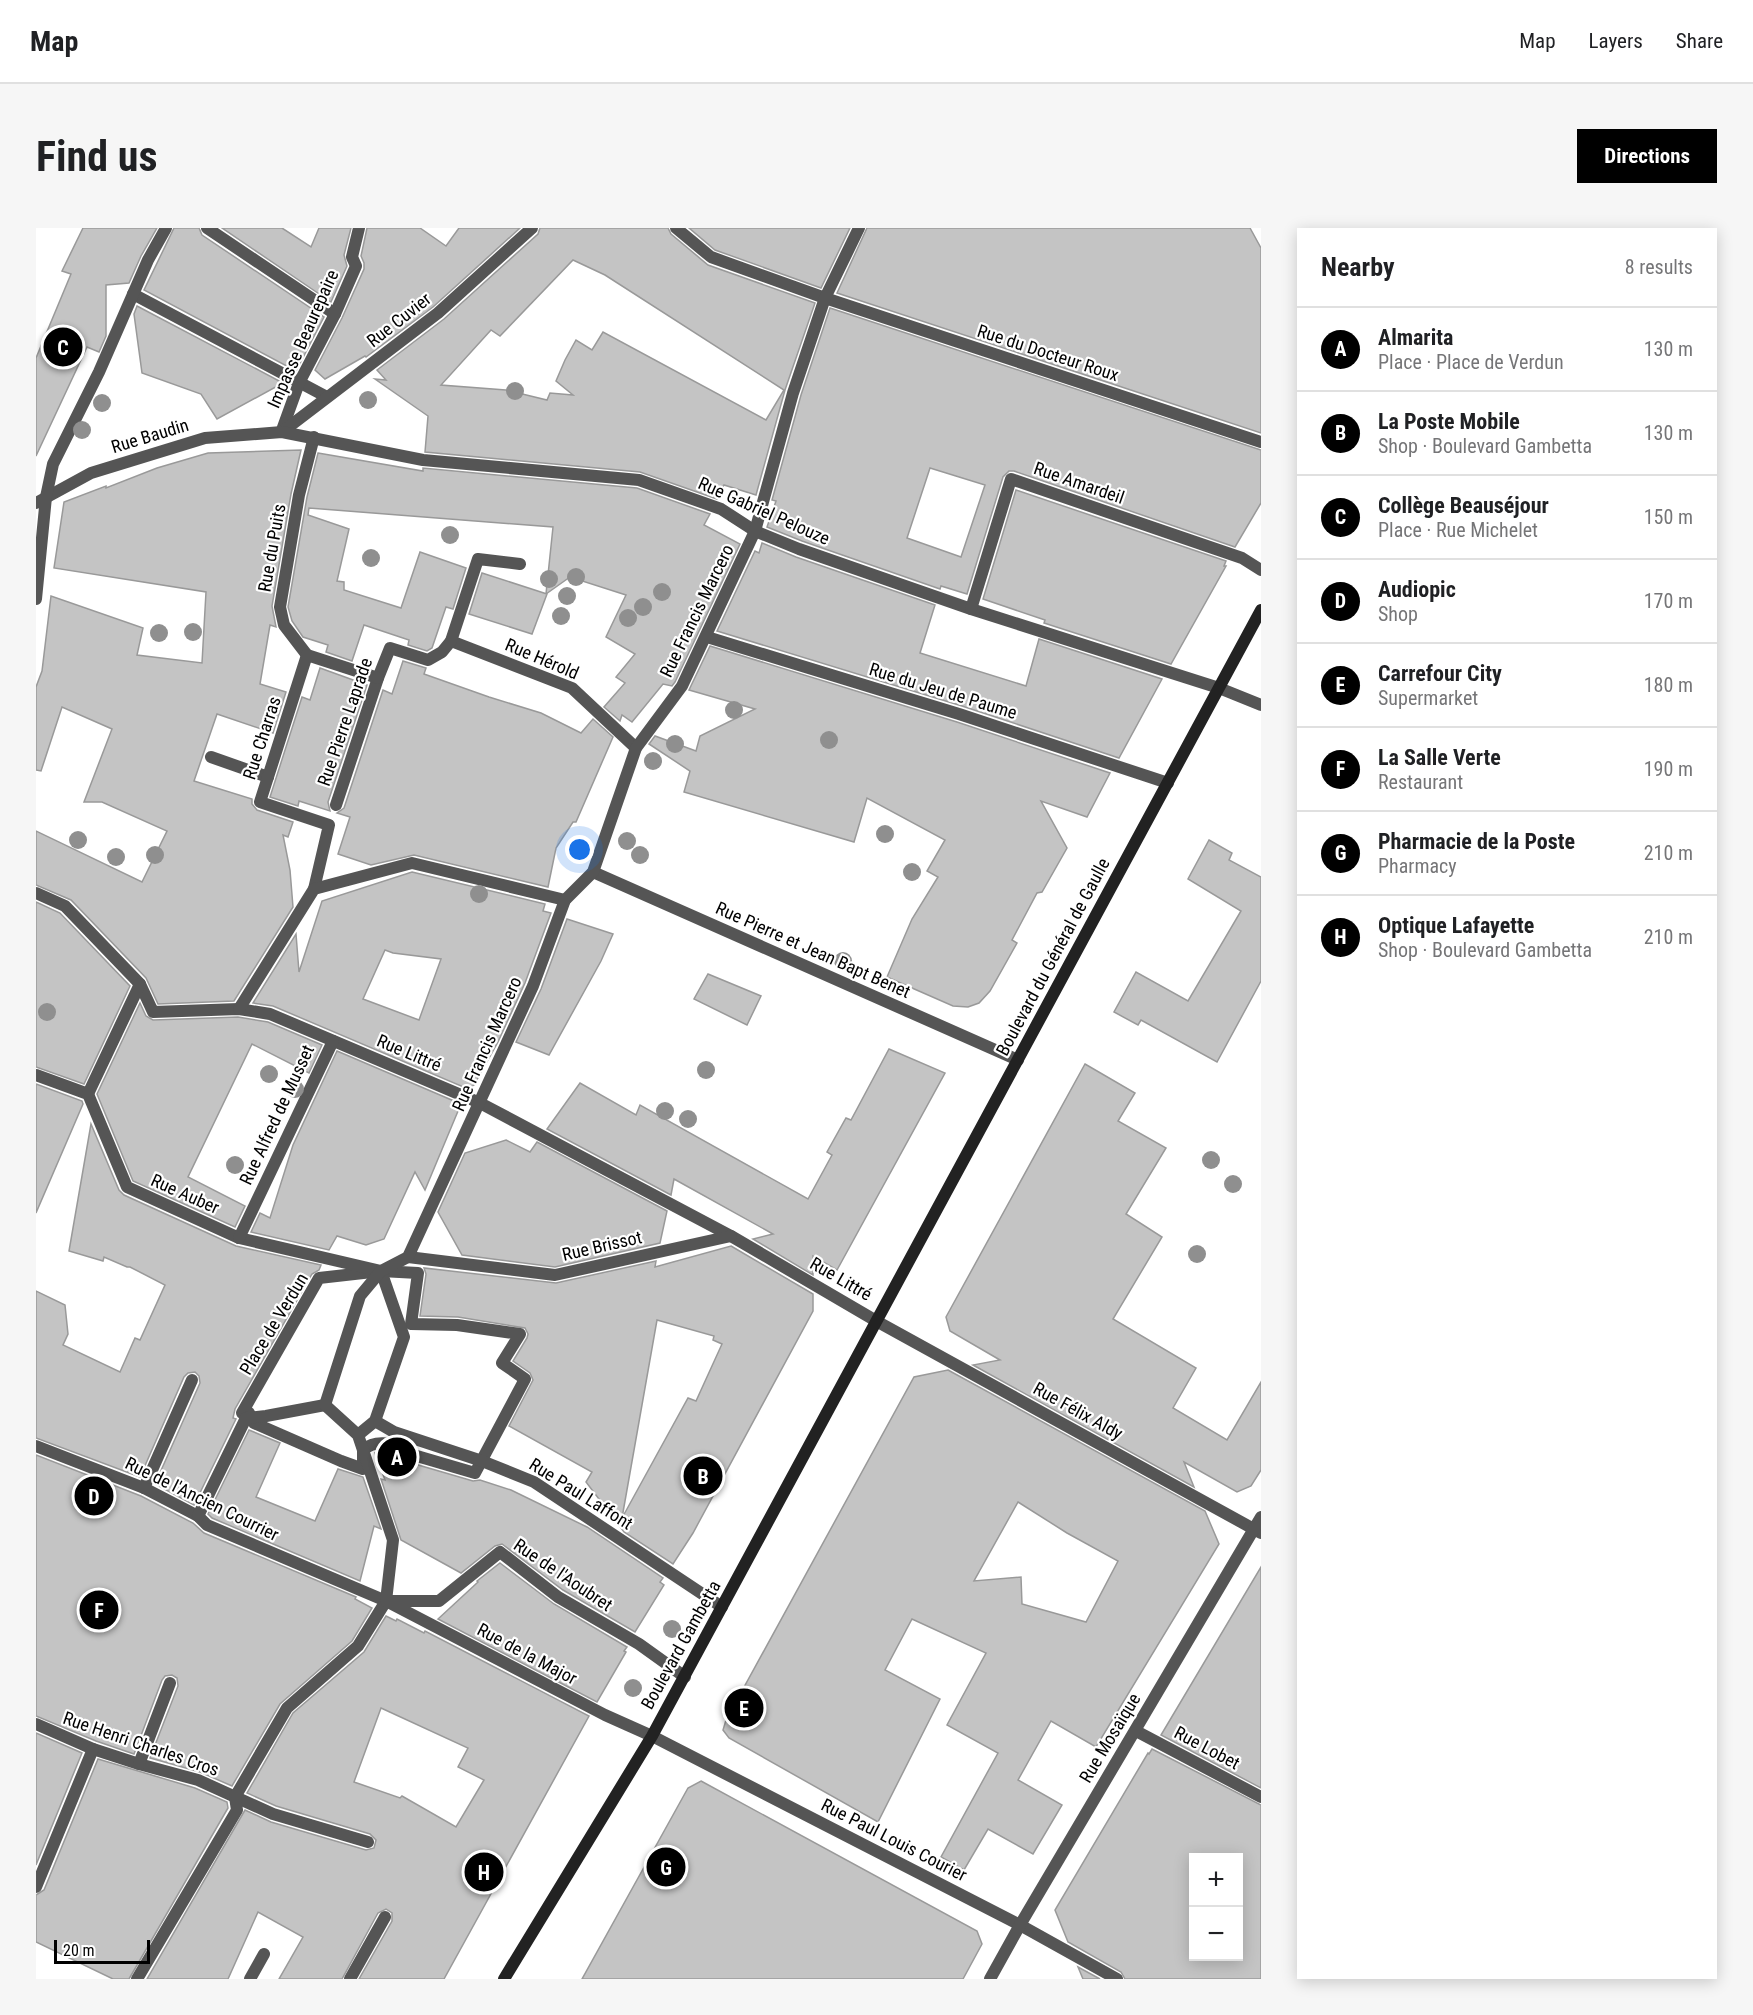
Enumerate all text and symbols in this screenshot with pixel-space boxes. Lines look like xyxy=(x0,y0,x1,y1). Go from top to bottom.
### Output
text: Map xyxy=(30,25,78,58)
text: Map xyxy=(1519,29,1556,53)
text: Layers xyxy=(1589,29,1643,53)
text: Share xyxy=(1676,29,1723,53)
button: Directions xyxy=(1577,129,1717,183)
text: Find us xyxy=(36,132,157,181)
text: Nearby xyxy=(1321,252,1395,282)
text: 8 results xyxy=(1625,255,1693,279)
street label: Impasse Beaurepaire xyxy=(263,266,342,411)
street label: Rue Cuvier xyxy=(362,288,435,351)
street label: Rue du Docteur Roux xyxy=(975,320,1122,385)
pin: C xyxy=(44,324,82,370)
text: Almarita xyxy=(1378,325,1453,350)
text: A xyxy=(1335,337,1346,361)
text: 130 m xyxy=(1644,337,1693,361)
text: Place · Place de Verdun xyxy=(1378,350,1564,374)
text: La Poste Mobile xyxy=(1378,409,1520,434)
street label: Rue Baudin xyxy=(109,414,191,457)
text: B xyxy=(1335,421,1346,445)
text: 130 m xyxy=(1644,421,1693,445)
text: Shop · Boulevard Gambetta xyxy=(1378,434,1592,458)
street label: Rue Amardeil xyxy=(1031,457,1127,508)
street label: Rue Gabriel Pelouze xyxy=(695,472,833,549)
text: Collège Beauséjour xyxy=(1378,493,1549,518)
street label: Rue du Puits xyxy=(253,502,290,594)
text: C xyxy=(1335,505,1346,529)
text: 150 m xyxy=(1644,505,1693,529)
text: Place · Rue Michelet xyxy=(1378,518,1538,542)
street label: Rue Francis Marcero xyxy=(655,541,738,681)
text: Audiopic xyxy=(1378,577,1456,602)
text: D xyxy=(1335,589,1346,613)
text: 170 m xyxy=(1644,589,1693,613)
text: Shop xyxy=(1378,602,1418,626)
street label: Rue Hérold xyxy=(502,634,582,683)
street label: Rue Pierre Laprade xyxy=(313,655,376,789)
street label: Rue du Jeu de Paume xyxy=(867,658,1019,723)
text: Carrefour City xyxy=(1378,661,1502,686)
text: E xyxy=(1336,673,1345,697)
text: 180 m xyxy=(1644,673,1693,697)
text: Supermarket xyxy=(1378,686,1478,710)
street label: Rue Charras xyxy=(238,694,285,782)
text: La Salle Verte xyxy=(1378,745,1501,770)
text: F xyxy=(1336,757,1345,781)
text: 190 m xyxy=(1644,757,1693,781)
text: Restaurant xyxy=(1378,770,1463,794)
text: Pharmacie de la Poste xyxy=(1378,829,1575,854)
your location xyxy=(565,835,594,864)
text: G xyxy=(1335,841,1346,865)
text: 210 m xyxy=(1644,841,1693,865)
street label: Boulevard du Général de Gaulle xyxy=(991,854,1114,1059)
text: Pharmacy xyxy=(1378,854,1457,878)
street label: Rue Pierre et Jean Bapt Benet xyxy=(713,897,914,1002)
text: Optique Lafayette xyxy=(1378,913,1534,938)
text: H xyxy=(1334,925,1347,949)
text: 210 m xyxy=(1644,925,1693,949)
text: Shop · Boulevard Gambetta xyxy=(1378,938,1592,962)
street label: Rue Francis Marcero xyxy=(447,973,526,1114)
street label: Rue Littré xyxy=(374,1030,445,1075)
street label: Rue Alfred de Musset xyxy=(235,1042,318,1188)
street label: Rue Auber xyxy=(148,1169,223,1218)
street label: Rue Brissot xyxy=(560,1226,644,1265)
street label: Rue Littré xyxy=(807,1252,876,1305)
street label: Place de Verdun xyxy=(235,1269,312,1378)
street label: Rue Félix Aldy xyxy=(1030,1377,1127,1444)
pin: A xyxy=(378,1434,416,1480)
street label: Rue de l'Ancien Courrier xyxy=(122,1452,283,1545)
street label: Rue Paul Laffont xyxy=(526,1453,637,1534)
pin: B xyxy=(684,1454,722,1498)
pin: D xyxy=(74,1474,114,1518)
street label: Rue de l'Aoubret xyxy=(510,1534,617,1615)
street label: Boulevard Gambetta xyxy=(636,1577,725,1713)
pin: F xyxy=(80,1588,118,1632)
street label: Rue de la Major xyxy=(474,1618,581,1689)
pin: E xyxy=(724,1686,764,1730)
street label: Rue Mosaïque xyxy=(1075,1689,1144,1786)
street label: Rue Henri Charles Cros xyxy=(60,1707,222,1780)
street label: Rue Lobet xyxy=(1171,1722,1244,1774)
street label: Rue Paul Louis Courier xyxy=(818,1794,971,1886)
pin: G xyxy=(646,1844,686,1890)
pin: H xyxy=(464,1850,504,1894)
map controls xyxy=(1189,1853,1243,1961)
button: + xyxy=(1189,1853,1243,1907)
button: − xyxy=(1189,1907,1243,1961)
scale bar xyxy=(54,1937,150,1964)
text: 20 m xyxy=(63,1941,95,1960)

